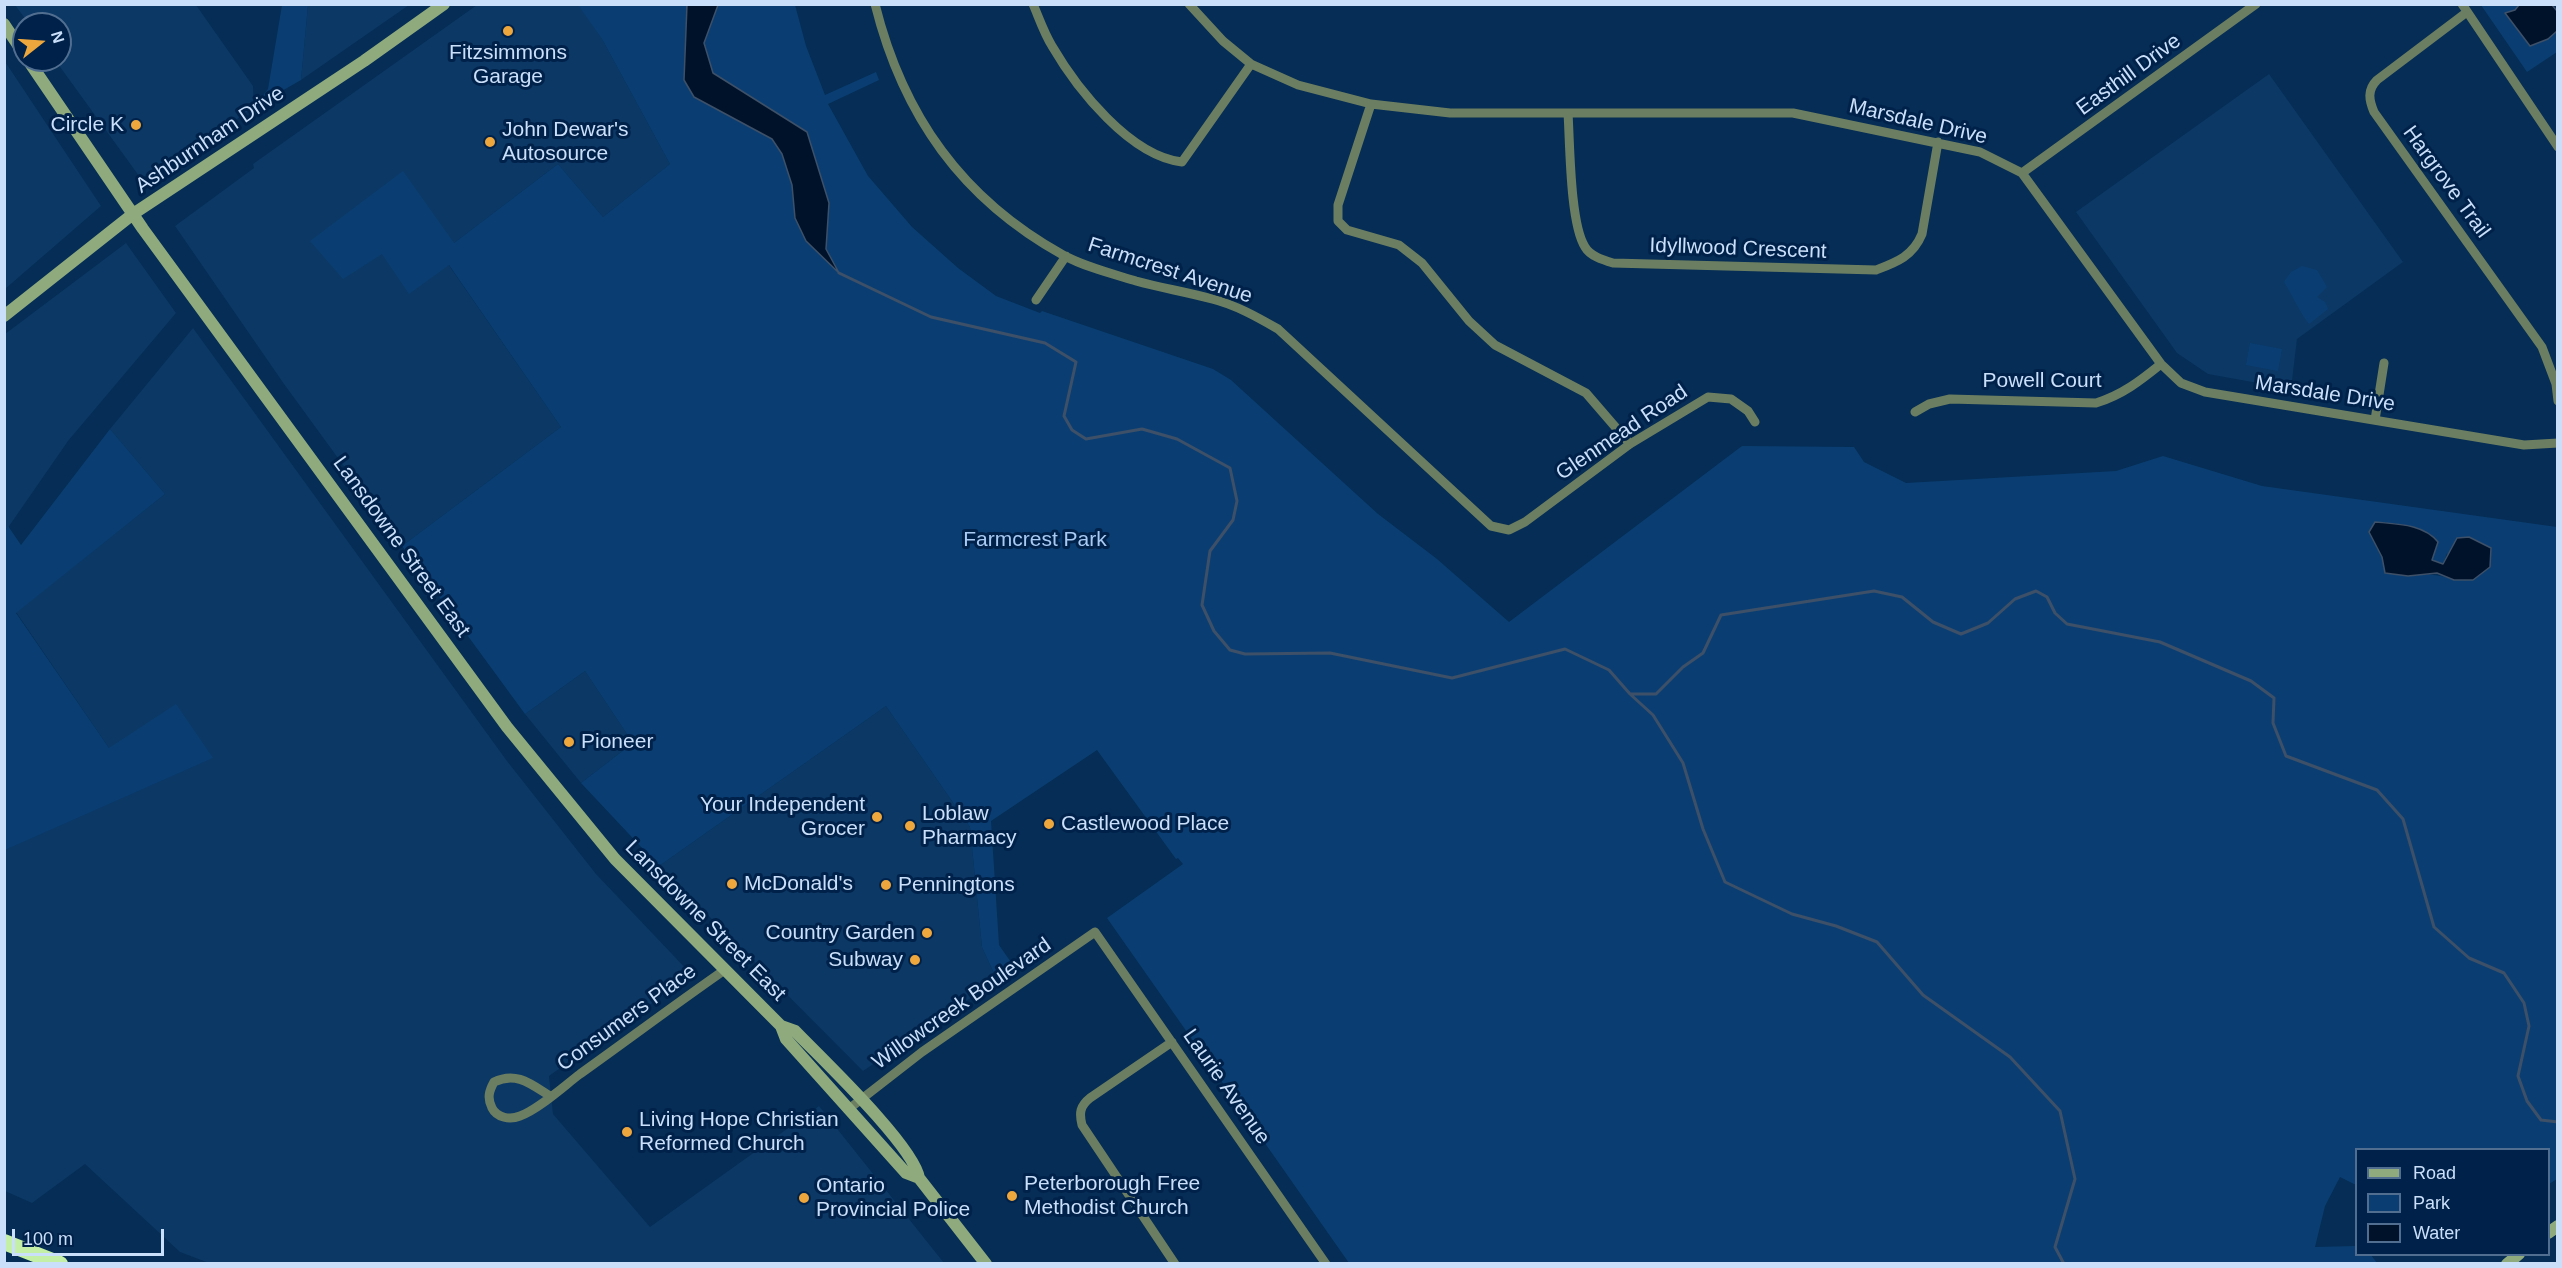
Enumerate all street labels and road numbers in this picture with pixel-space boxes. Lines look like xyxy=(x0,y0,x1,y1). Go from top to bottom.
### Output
street label: Easthill Drive xyxy=(2072,29,2186,121)
street label: Ashburnham Drive xyxy=(131,81,289,199)
street label: Marsdale Drive xyxy=(1846,94,1990,150)
street label: Hargrove Trail xyxy=(2397,121,2495,243)
street label: Farmcrest Avenue xyxy=(1085,233,1255,309)
street label: Idyllwood Crescent xyxy=(1649,233,1827,265)
street label: Powell Court xyxy=(1982,368,2102,394)
street label: Marsdale Drive xyxy=(2253,371,2397,417)
street label: Glenmead Road xyxy=(1552,380,1692,486)
street label: Lansdowne Street East xyxy=(327,452,475,642)
street label: Lansdowne Street East xyxy=(619,835,791,1007)
street label: Willowcreek Boulevard xyxy=(868,933,1056,1075)
street label: Consumers Place xyxy=(553,959,701,1077)
street label: Laurie Avenue xyxy=(1177,1024,1275,1150)

